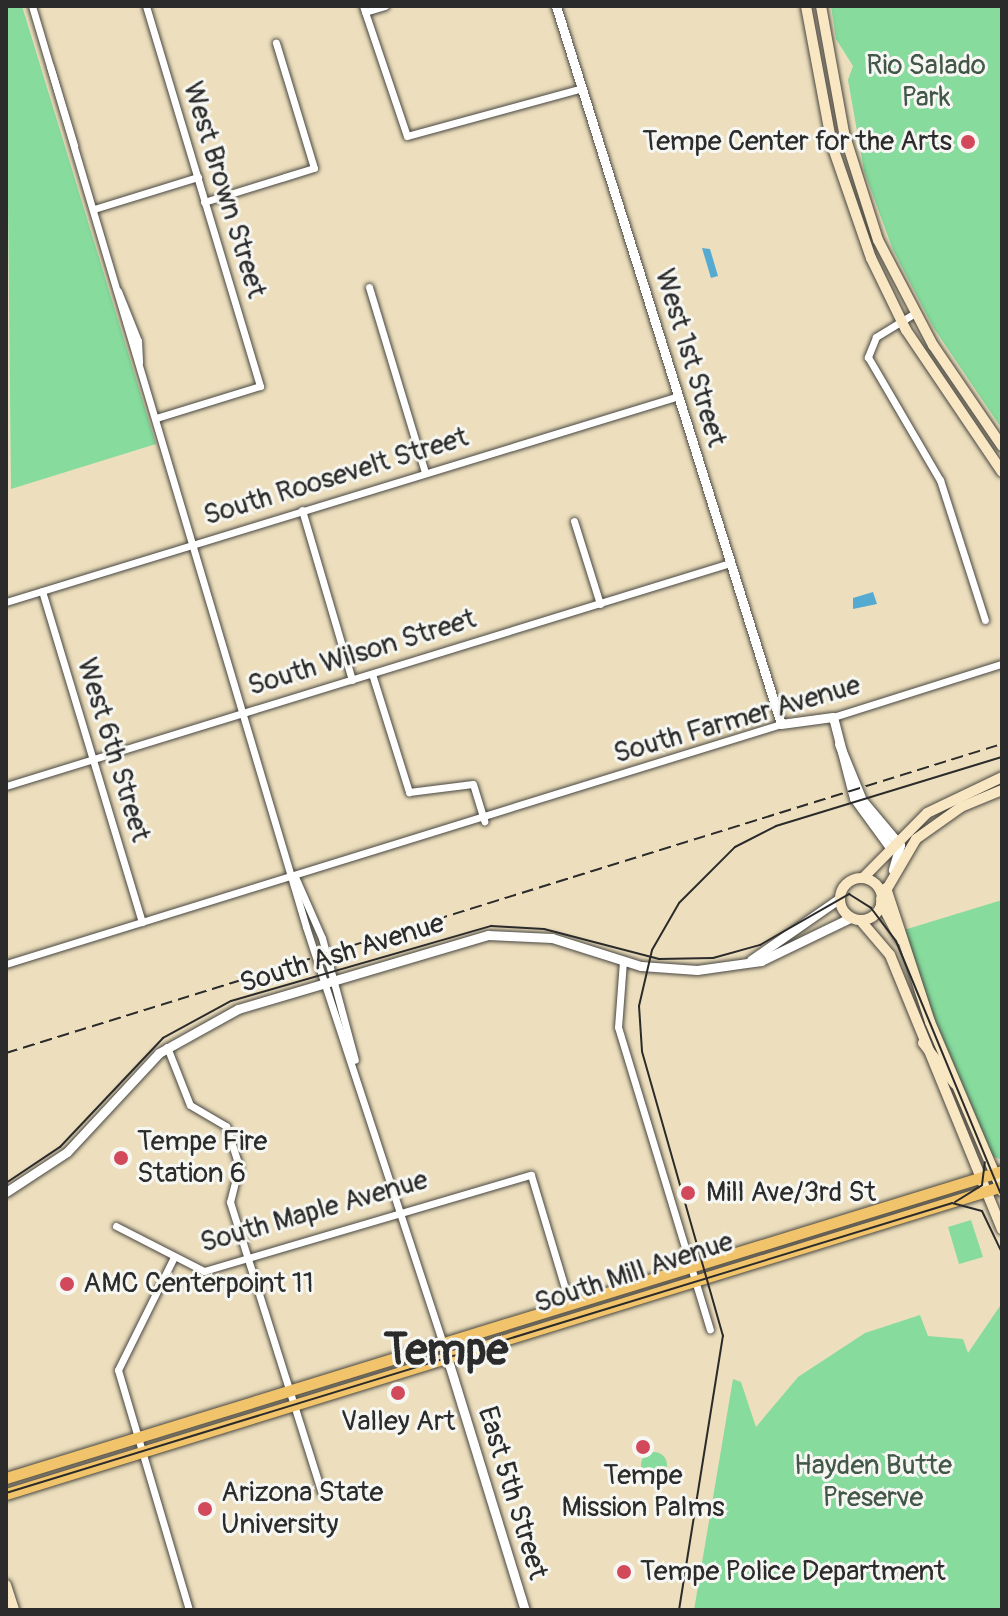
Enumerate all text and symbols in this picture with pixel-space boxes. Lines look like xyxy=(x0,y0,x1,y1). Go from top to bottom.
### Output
park label: Rio Salado Park xyxy=(866,49,986,115)
street label: West Brown Street xyxy=(175,78,273,302)
place label: Tempe Center for the Arts xyxy=(642,125,952,159)
marker: Tempe Center for the Arts xyxy=(959,133,977,151)
street label: West 1st Street xyxy=(647,265,733,451)
street label: South Roosevelt Street xyxy=(200,421,472,533)
street label: South Wilson Street xyxy=(244,602,480,704)
street label: West 6th Street xyxy=(69,654,157,846)
street label: South Farmer Avenue xyxy=(610,669,864,771)
street label: South Ash Avenue xyxy=(236,907,448,1001)
place label: Tempe Fire Station 6 xyxy=(137,1125,267,1191)
marker: Tempe Fire Station 6 xyxy=(112,1149,130,1167)
street label: South Maple Avenue xyxy=(196,1163,432,1261)
place label: Mill Ave/3rd St xyxy=(706,1176,876,1210)
marker: Mill Ave/3rd St xyxy=(677,1182,699,1204)
street label: South Mill Avenue xyxy=(531,1225,737,1321)
place label: AMC Centerpoint 11 xyxy=(83,1267,314,1301)
marker: AMC Centerpoint 11 xyxy=(58,1275,76,1293)
district label: Tempe xyxy=(384,1325,508,1377)
marker: Valley Art xyxy=(389,1384,407,1402)
street label: East 5th Street xyxy=(470,1402,554,1584)
place label: Valley Art xyxy=(341,1405,455,1439)
marker: Tempe Mission Palms xyxy=(634,1438,652,1456)
park label: Hayden Butte Preserve xyxy=(794,1449,952,1515)
place label: Tempe Mission Palms xyxy=(562,1459,724,1525)
place label: Arizona State University xyxy=(221,1476,383,1542)
marker: Arizona State University xyxy=(196,1500,214,1518)
place label: Tempe Police Department xyxy=(640,1555,945,1589)
marker: Tempe Police Department xyxy=(615,1563,633,1581)

